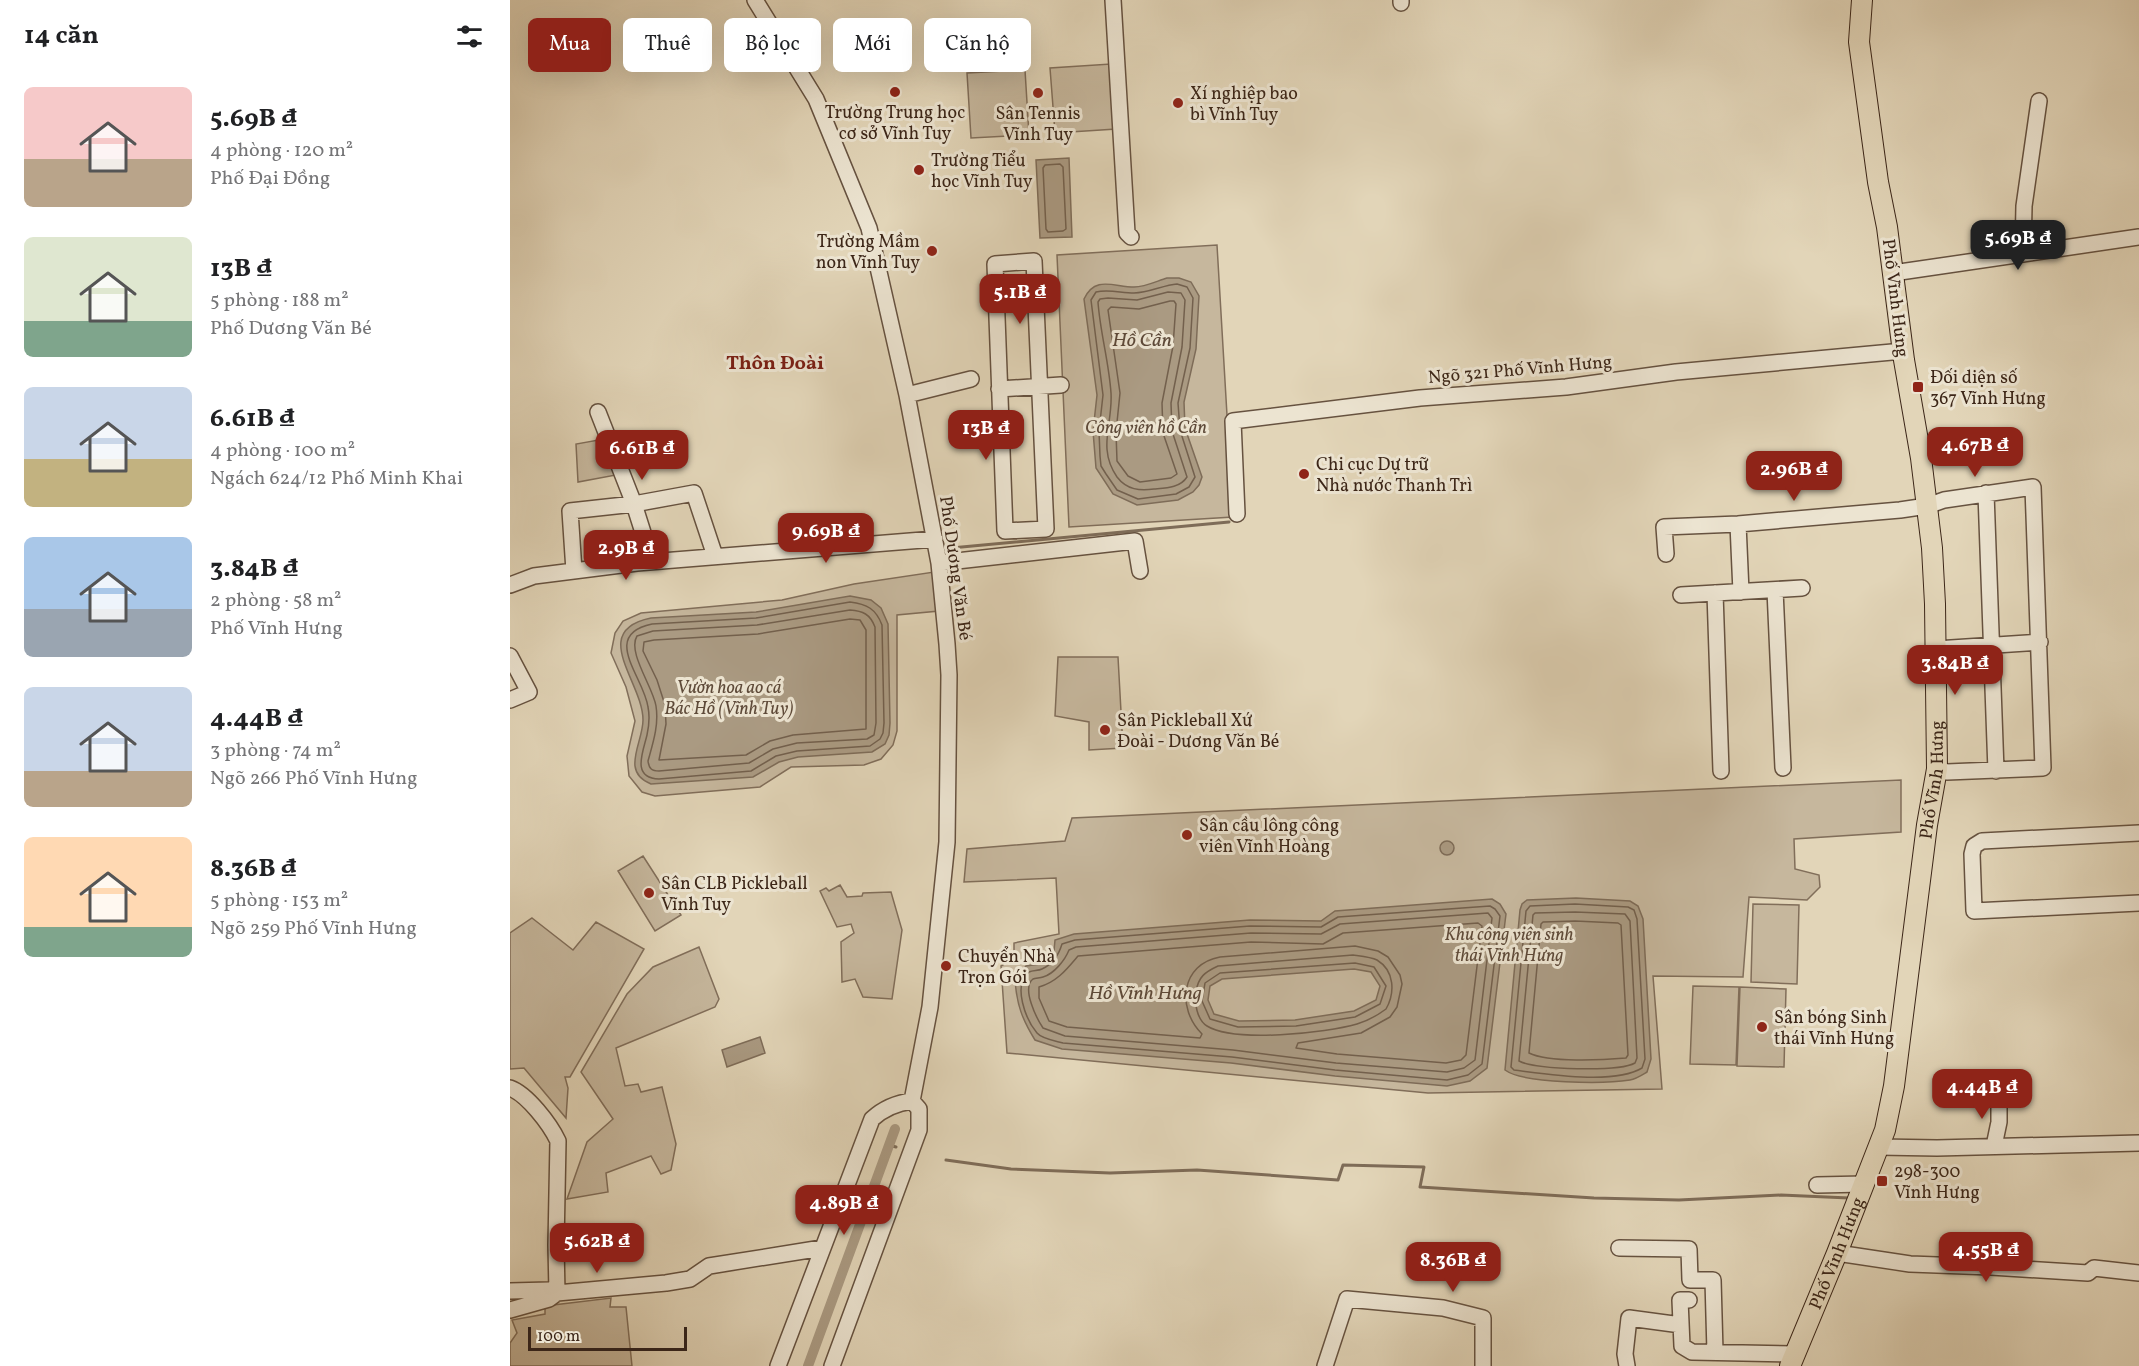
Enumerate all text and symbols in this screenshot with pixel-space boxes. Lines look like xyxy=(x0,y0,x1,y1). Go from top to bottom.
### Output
text: 14 căn xyxy=(24,18,99,54)
chip: Mua xyxy=(528,18,611,72)
chip: Thuê xyxy=(623,18,712,72)
chip: Bộ lọc xyxy=(724,18,821,72)
chip: Mới xyxy=(833,18,912,72)
chip: Căn hộ xyxy=(924,18,1031,72)
icon: filters xyxy=(453,20,486,53)
place label: Xí nghiệp bao bì Vĩnh Tuy xyxy=(1190,82,1298,128)
marker: Trường Trung học cơ sở Vĩnh Tuy xyxy=(888,85,902,99)
marker: Sân Tennis Vĩnh Tuy xyxy=(1031,86,1045,100)
marker: Xí nghiệp bao bì Vĩnh Tuy xyxy=(1171,96,1185,110)
text: 5.69B ₫ xyxy=(210,101,297,137)
place label: Trường Trung học cơ sở Vĩnh Tuy xyxy=(825,101,965,147)
place label: Sân Tennis Vĩnh Tuy xyxy=(995,102,1081,148)
icon: home xyxy=(72,111,144,183)
text: 4 phòng · 120 m² xyxy=(210,137,353,165)
place label: Trường Tiểu học Vĩnh Tuy xyxy=(931,149,1033,195)
marker: Trường Tiểu học Vĩnh Tuy xyxy=(912,163,926,177)
text: Phố Đại Đồng xyxy=(210,165,330,193)
pin: 5.69B ₫ xyxy=(1963,220,2073,271)
text: 5.69B ₫ xyxy=(1985,225,2051,253)
place label: Trường Mầm non Vĩnh Tuy xyxy=(816,230,920,276)
street label: Phố Vĩnh Hưng xyxy=(1875,237,1914,359)
marker: Trường Mầm non Vĩnh Tuy xyxy=(925,244,939,258)
text: 13B ₫ xyxy=(210,251,272,287)
icon: home xyxy=(72,261,144,333)
pin: 5.1B ₫ xyxy=(971,274,1069,325)
text: 5.1B ₫ xyxy=(994,279,1046,307)
text: 5 phòng · 188 m² xyxy=(210,287,349,315)
text: Phố Dương Văn Bé xyxy=(210,315,372,343)
water label: Hồ Cần xyxy=(1112,327,1172,355)
district label: Thôn Đoài xyxy=(726,350,824,378)
street label: Ngõ 321 Phố Vĩnh Hưng xyxy=(1427,350,1613,391)
place label: Đối diện số 367 Vĩnh Hưng xyxy=(1930,366,2046,412)
marker: Đối diện số 367 Vĩnh Hưng xyxy=(1911,380,1925,394)
text: 6.61B ₫ xyxy=(210,401,295,437)
pin: 13B ₫ xyxy=(944,410,1028,461)
icon: home xyxy=(72,411,144,483)
text: 13B ₫ xyxy=(962,415,1010,443)
park label: Công viên hồ Cần xyxy=(1085,416,1207,441)
pin: 4.67B ₫ xyxy=(1920,427,2030,478)
pin: 6.61B ₫ xyxy=(587,430,697,481)
text: 4.67B ₫ xyxy=(1941,432,2009,460)
text: 6.61B ₫ xyxy=(609,435,675,463)
text: 4 phòng · 100 m² xyxy=(210,437,355,465)
pin: 2.96B ₫ xyxy=(1739,451,1849,502)
place label: Chi cục Dự trữ Nhà nước Thanh Trì xyxy=(1316,453,1472,499)
text: 2.96B ₫ xyxy=(1760,456,1828,484)
text: Ngách 624/12 Phố Minh Khai xyxy=(210,465,463,493)
marker: Chi cục Dự trữ Nhà nước Thanh Trì xyxy=(1297,467,1311,481)
street label: Phố Dương Văn Bé xyxy=(932,494,977,642)
pin: 9.69B ₫ xyxy=(771,513,881,564)
text: 9.69B ₫ xyxy=(792,518,860,546)
pin: 2.9B ₫ xyxy=(577,530,675,581)
text: 2.9B ₫ xyxy=(598,535,654,563)
text: 3.84B ₫ xyxy=(210,551,298,587)
icon: home xyxy=(72,561,144,633)
text: 2 phòng · 58 m² xyxy=(210,587,342,615)
text: Phố Vĩnh Hưng xyxy=(210,615,343,643)
pin: 3.84B ₫ xyxy=(1900,645,2010,696)
text: 3.84B ₫ xyxy=(1921,650,1989,678)
park label: Vườn hoa ao cá Bác Hồ (Vĩnh Tuy) xyxy=(664,676,794,722)
text: 4.44B ₫ xyxy=(210,701,303,737)
place label: Sân Pickleball Xứ Đoài - Dương Văn Bé xyxy=(1117,709,1279,755)
icon: home xyxy=(72,711,144,783)
street label: Phố Vĩnh Hưng xyxy=(1914,720,1951,841)
marker: Sân Pickleball Xứ Đoài - Dương Văn Bé xyxy=(1098,723,1112,737)
text: 3 phòng · 74 m² xyxy=(210,737,341,765)
text: Ngõ 266 Phố Vĩnh Hưng xyxy=(210,765,417,793)
place label: Sân cầu lông công viên Vĩnh Hoàng xyxy=(1199,814,1339,860)
marker: Sân cầu lông công viên Vĩnh Hoàng xyxy=(1180,828,1194,842)
text: 8.36B ₫ xyxy=(210,851,297,887)
icon: home xyxy=(72,861,144,933)
place label: Sân CLB Pickleball Vĩnh Tuy xyxy=(661,872,808,918)
marker: Sân CLB Pickleball Vĩnh Tuy xyxy=(642,886,656,900)
text: 5 phòng · 153 m² xyxy=(210,887,348,915)
text: Ngõ 259 Phố Vĩnh Hưng xyxy=(210,915,417,943)
park label: Khu công viên sinh thái Vĩnh Hưng xyxy=(1444,923,1574,969)
place label: Chuyển Nhà Trọn Gói xyxy=(958,945,1056,991)
marker: Chuyển Nhà Trọn Gói xyxy=(939,959,953,973)
water label: Hồ Vĩnh Hưng xyxy=(1088,980,1202,1008)
place label: Sân bóng Sinh thái Vĩnh Hưng xyxy=(1774,1006,1894,1052)
marker: Sân bóng Sinh thái Vĩnh Hưng xyxy=(1755,1020,1769,1034)
pin: 4.44B ₫ xyxy=(1927,1069,2037,1120)
text: 4.44B ₫ xyxy=(1946,1074,2018,1102)
place label: 298-300 Vĩnh Hưng xyxy=(1894,1160,1980,1206)
marker: 298-300 Vĩnh Hưng xyxy=(1875,1174,1889,1188)
pin: 4.89B ₫ xyxy=(789,1185,899,1236)
text: 4.89B ₫ xyxy=(809,1190,879,1218)
street label: Phố Vĩnh Hưng xyxy=(1804,1194,1872,1314)
pin: 5.62B ₫ xyxy=(542,1223,652,1274)
text: 5.62B ₫ xyxy=(564,1228,630,1256)
pin: 4.55B ₫ xyxy=(1931,1232,2041,1283)
text: 4.55B ₫ xyxy=(1953,1237,2019,1265)
pin: 8.36B ₫ xyxy=(1398,1242,1508,1293)
text: 8.36B ₫ xyxy=(1420,1247,1486,1275)
scale bar xyxy=(528,1324,687,1352)
text: 100 m xyxy=(537,1326,580,1348)

